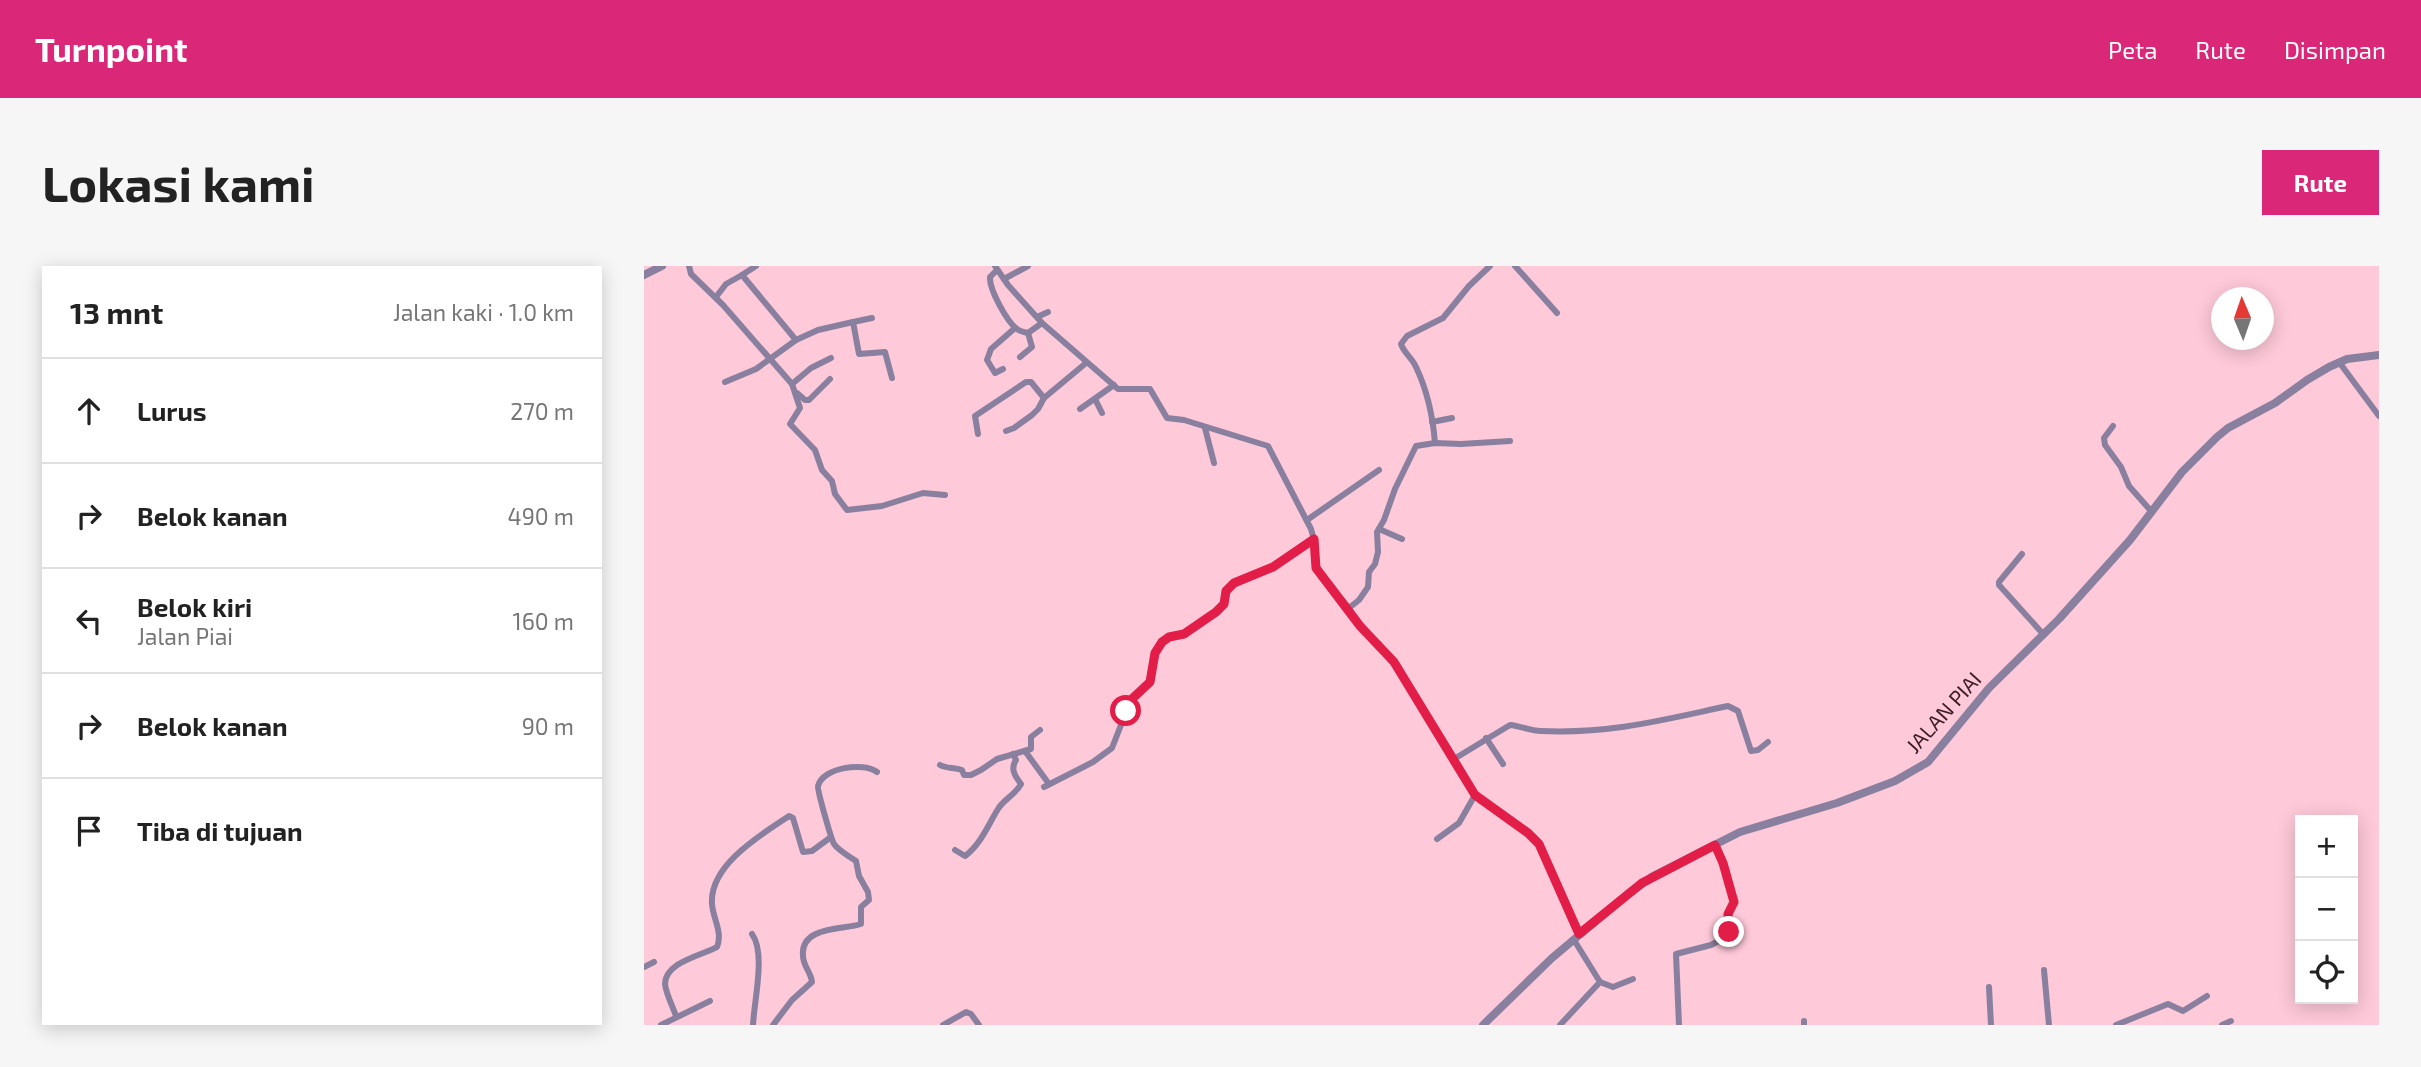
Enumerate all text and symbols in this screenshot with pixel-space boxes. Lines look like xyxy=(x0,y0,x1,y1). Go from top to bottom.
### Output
text: Turnpoint xyxy=(35,29,188,69)
text: Peta xyxy=(2108,35,2157,64)
text: Rute xyxy=(2195,35,2246,64)
text: Disimpan xyxy=(2284,35,2386,64)
button: Rute xyxy=(2262,150,2379,215)
text: Lokasi kami xyxy=(42,153,315,212)
north arrow xyxy=(2211,287,2274,350)
text: 13 mnt xyxy=(70,294,163,330)
text: Jalan kaki · 1.0 km xyxy=(393,298,574,326)
icon: ahead xyxy=(70,392,108,430)
text: Lurus xyxy=(137,395,207,426)
text: 270 m xyxy=(510,397,574,425)
icon: right xyxy=(70,497,108,535)
text: Belok kanan xyxy=(137,500,288,531)
text: 490 m xyxy=(508,502,574,530)
text: Belok kiri xyxy=(137,591,252,622)
icon: left xyxy=(70,602,108,640)
text: 160 m xyxy=(513,607,574,635)
text: Jalan Piai xyxy=(137,622,233,650)
street label: JALAN PIAI xyxy=(1900,666,1986,758)
route start xyxy=(1110,695,1141,726)
icon: right xyxy=(70,707,108,745)
text: Belok kanan xyxy=(137,710,288,741)
text: 90 m xyxy=(522,712,574,740)
icon: arrive xyxy=(70,812,108,850)
text: Tiba di tujuan xyxy=(137,815,303,846)
map controls xyxy=(2295,815,2358,1004)
button: + xyxy=(2295,815,2358,878)
button: − xyxy=(2295,878,2358,941)
route end xyxy=(1713,916,1744,947)
button: locate xyxy=(2295,941,2358,1004)

